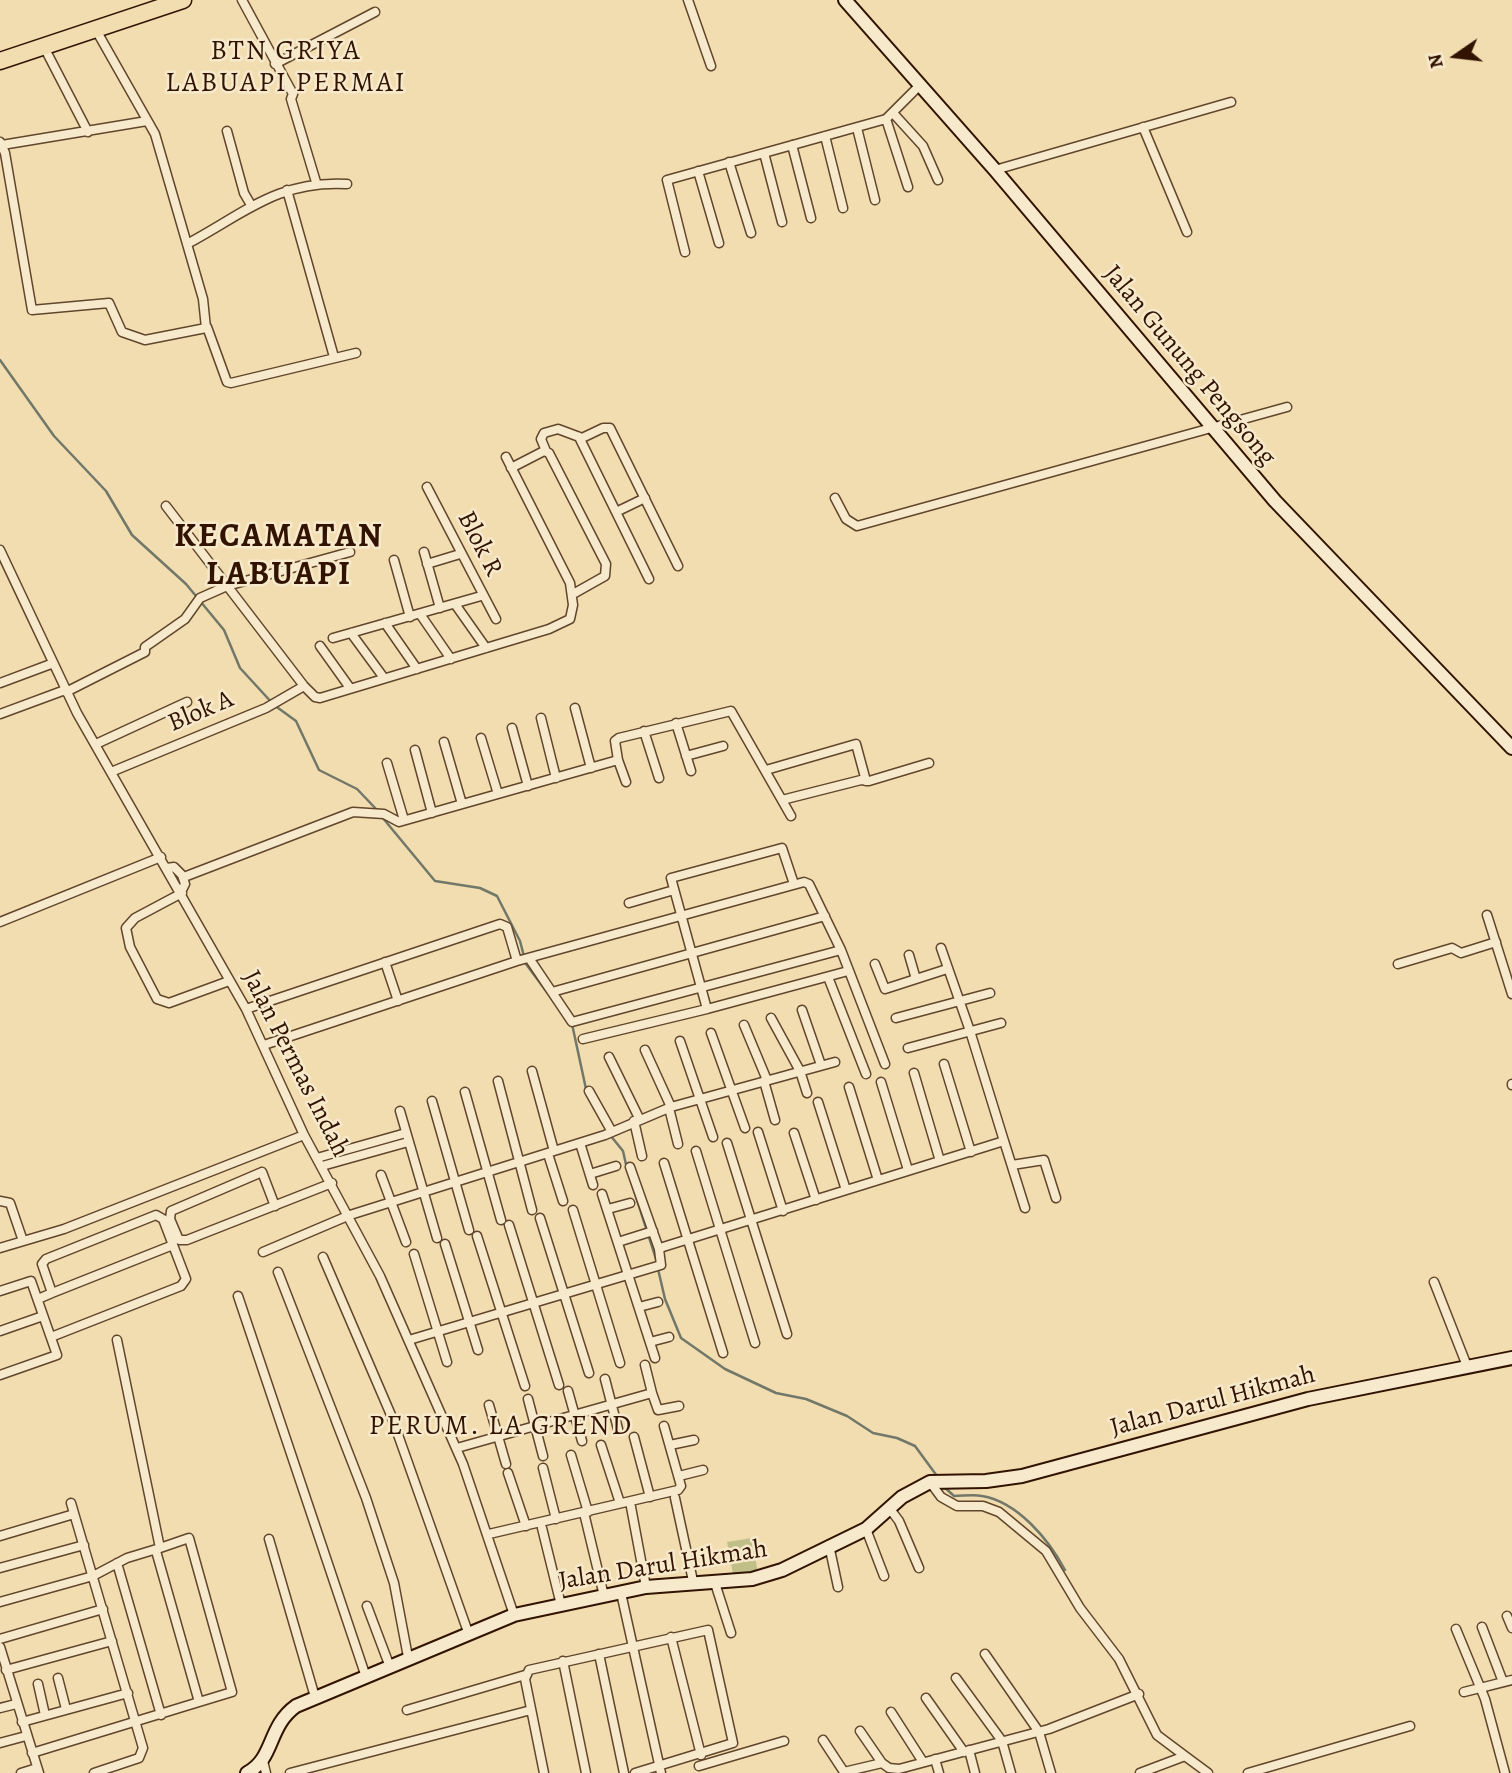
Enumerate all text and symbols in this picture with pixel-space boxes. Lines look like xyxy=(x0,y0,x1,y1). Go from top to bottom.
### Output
north arrow xyxy=(1421,21,1491,91)
district label: BTN GRIYA LABUAPI PERMAI xyxy=(167,35,405,101)
text: N xyxy=(1421,51,1450,71)
street label: Jalan Gunung Pengsong xyxy=(1096,259,1282,473)
street label: Blok R xyxy=(449,506,509,582)
district label: KECAMATAN LABUAPI xyxy=(175,518,383,596)
street label: Blok A xyxy=(164,684,238,740)
street label: Jalan Permas Indah xyxy=(235,966,355,1162)
street label: Jalan Darul Hikmah xyxy=(1107,1360,1319,1444)
district label: PERUM. LA GREND xyxy=(371,1410,631,1444)
street label: Jalan Darul Hikmah xyxy=(556,1534,770,1598)

